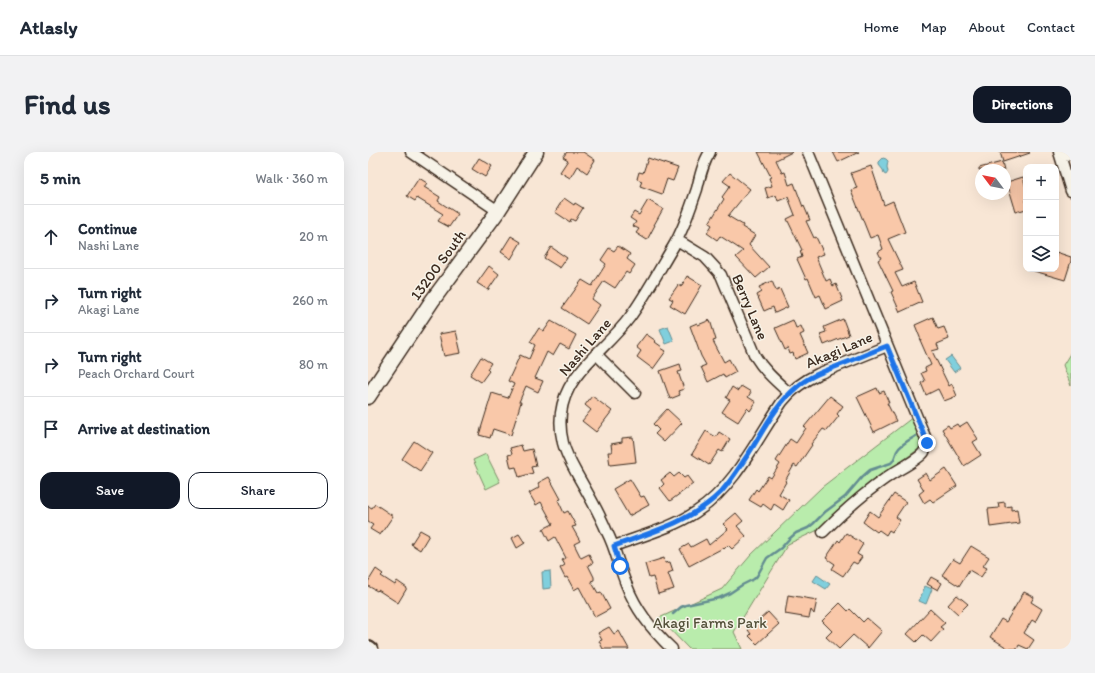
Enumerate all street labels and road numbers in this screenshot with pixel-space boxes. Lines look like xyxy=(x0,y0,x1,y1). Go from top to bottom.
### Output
street label: 13200 South xyxy=(406,226,470,304)
street label: Berry Lane xyxy=(728,271,772,343)
street label: Nashi Lane xyxy=(555,314,615,380)
street label: Akagi Lane xyxy=(803,328,875,372)

